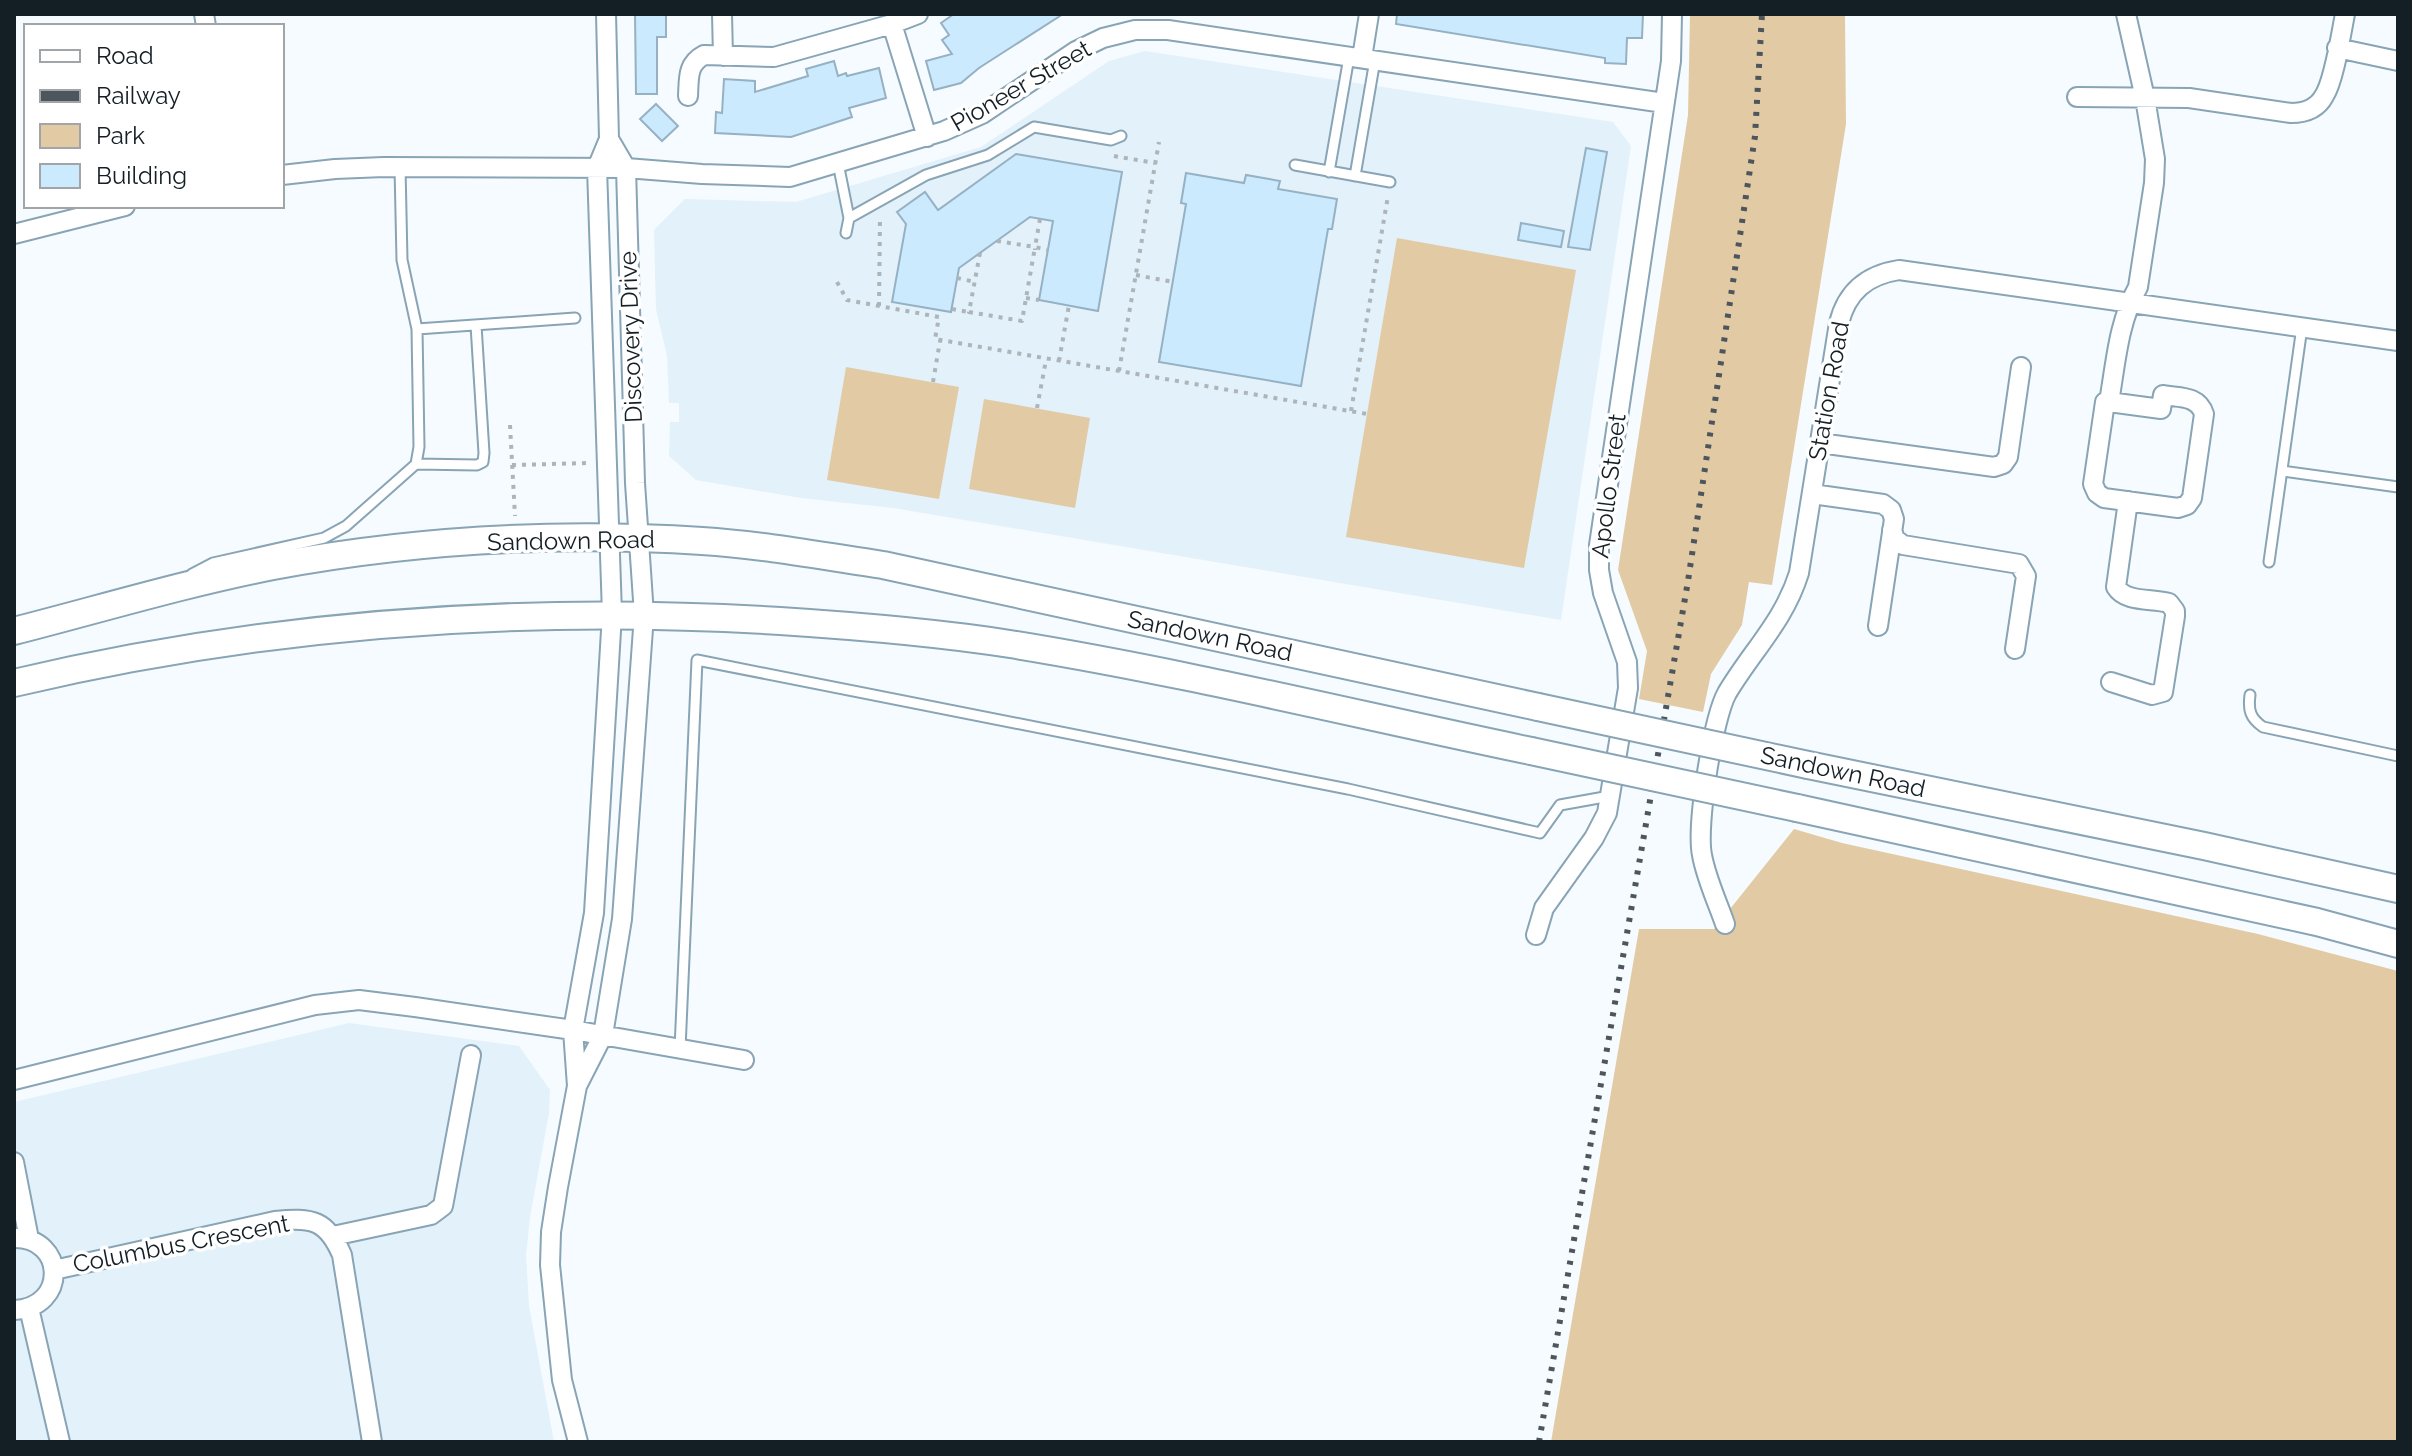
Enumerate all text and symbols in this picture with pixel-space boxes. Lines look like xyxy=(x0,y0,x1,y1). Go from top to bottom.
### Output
legend xyxy=(24,24,284,208)
street label: Pioneer Street xyxy=(945,34,1096,137)
text: Road xyxy=(96,41,154,70)
text: Railway xyxy=(96,81,181,110)
text: Park xyxy=(96,121,145,150)
text: Building xyxy=(96,161,187,190)
street label: Discovery Drive xyxy=(613,251,648,423)
street label: Station Road xyxy=(1802,319,1855,463)
street label: Apollo Street xyxy=(1585,412,1632,560)
street label: Sandown Road xyxy=(487,525,655,556)
street label: Sandown Road xyxy=(1125,604,1295,667)
street label: Sandown Road xyxy=(1758,740,1928,803)
street label: Columbus Crescent xyxy=(70,1208,291,1279)

